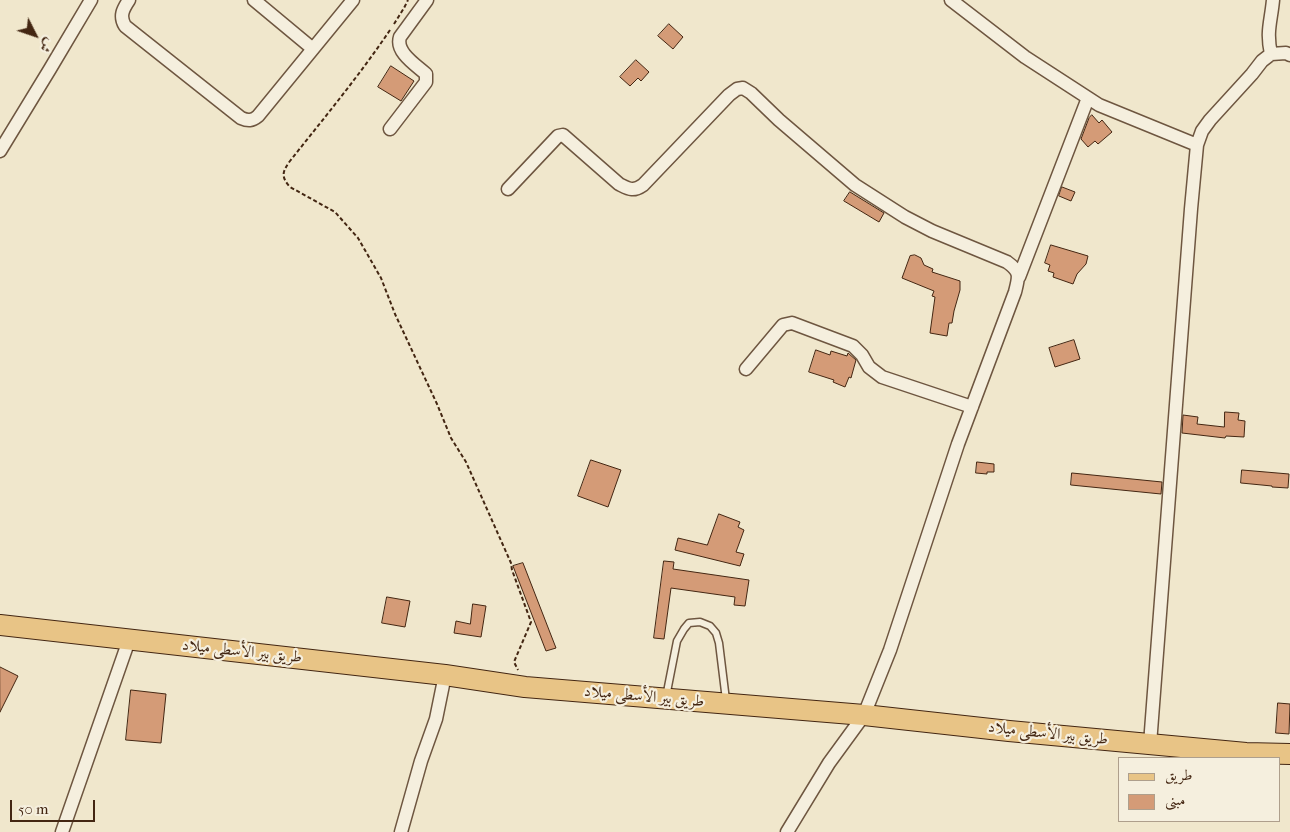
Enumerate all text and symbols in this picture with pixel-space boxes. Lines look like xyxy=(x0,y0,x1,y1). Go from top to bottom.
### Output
north arrow xyxy=(10,10,60,60)
text: ش xyxy=(36,34,58,56)
street label: طريق بير الأسطى ميلاد xyxy=(181,636,303,668)
street label: طريق بير الأسطى ميلاد xyxy=(583,682,705,712)
street label: طريق بير الأسطى ميلاد xyxy=(987,718,1109,750)
legend xyxy=(1118,757,1280,822)
text: طريق xyxy=(1165,766,1192,784)
scale bar xyxy=(12,790,98,822)
text: مبنى xyxy=(1165,791,1185,809)
text: 50 m xyxy=(18,800,48,818)

